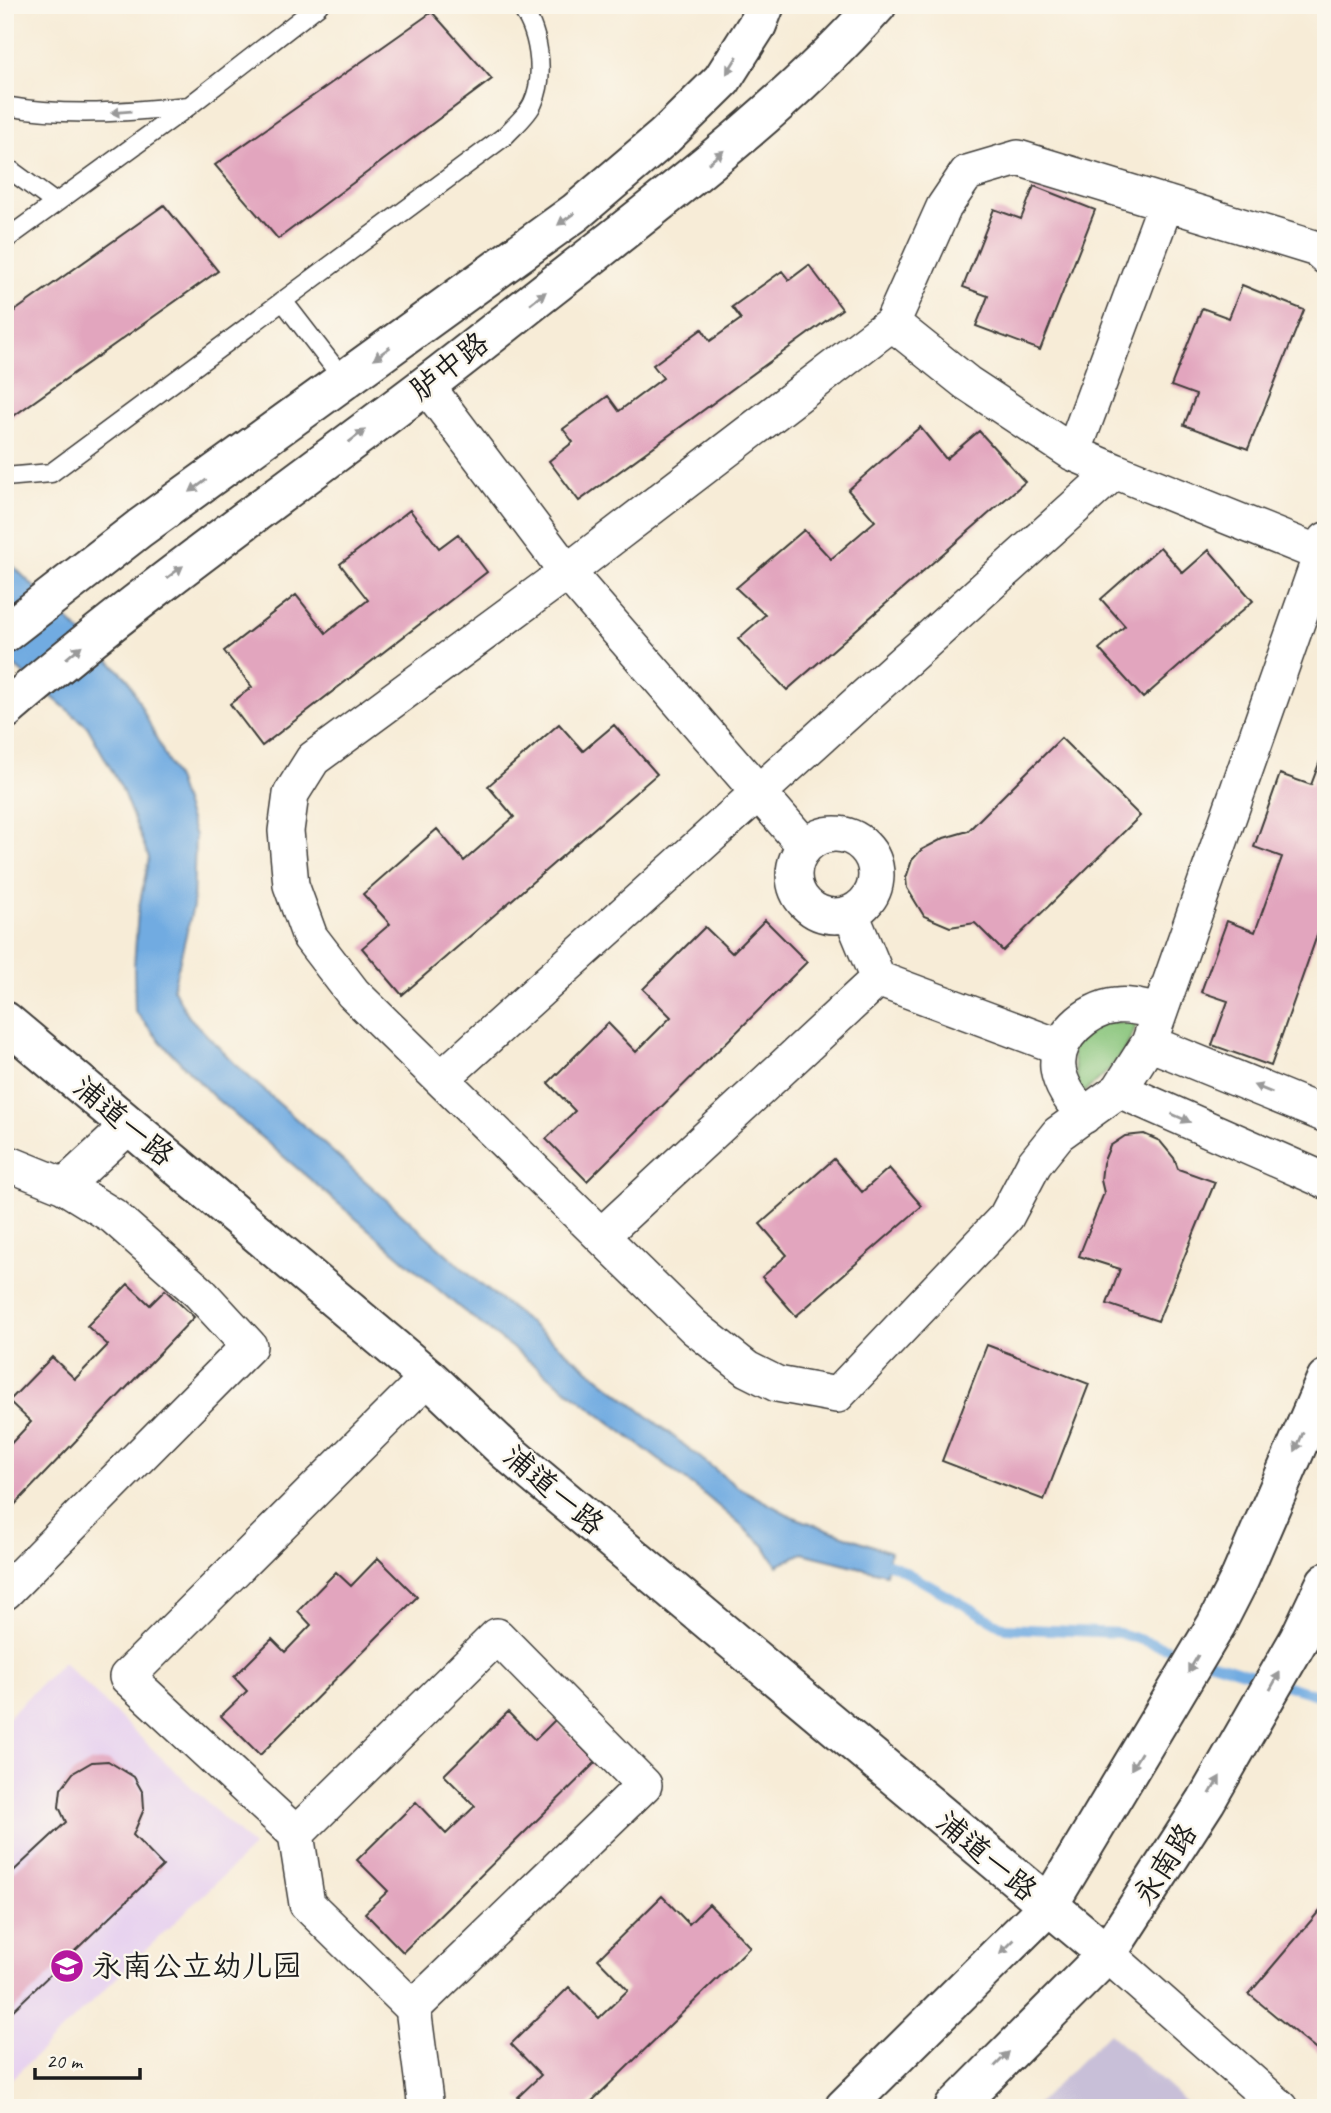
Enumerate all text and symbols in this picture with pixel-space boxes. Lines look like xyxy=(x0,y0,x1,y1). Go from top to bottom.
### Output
one-way arrow xyxy=(726,55,739,74)
one-way arrow xyxy=(110,107,132,118)
one-way arrow xyxy=(708,150,725,165)
one-way arrow xyxy=(557,212,575,226)
one-way arrow xyxy=(528,290,546,305)
street label: 胪中路 xyxy=(402,323,496,409)
one-way arrow xyxy=(373,346,391,360)
one-way arrow xyxy=(348,429,366,443)
one-way arrow xyxy=(189,479,207,493)
one-way arrow xyxy=(165,565,183,580)
one-way arrow xyxy=(66,645,83,660)
street label: 浦道一路 xyxy=(66,1068,182,1174)
one-way arrow xyxy=(1252,1083,1273,1094)
one-way arrow xyxy=(1171,1113,1192,1124)
one-way arrow xyxy=(1294,1432,1305,1453)
street label: 浦道一路 xyxy=(496,1437,612,1543)
one-way arrow xyxy=(1187,1654,1199,1673)
one-way arrow xyxy=(1269,1672,1281,1691)
one-way arrow xyxy=(1130,1752,1143,1771)
one-way arrow xyxy=(1209,1775,1222,1794)
street label: 浦道一路 xyxy=(929,1803,1045,1909)
street label: 永南路 xyxy=(1125,1816,1205,1912)
one-way arrow xyxy=(998,1938,1015,1955)
school or university icon: 永南公立幼儿园 xyxy=(48,1947,86,1985)
place label: 永南公立幼儿园 xyxy=(92,1947,302,1985)
scale bar xyxy=(35,2036,140,2080)
text: 20 m xyxy=(46,2048,84,2074)
one-way arrow xyxy=(993,2052,1010,2068)

